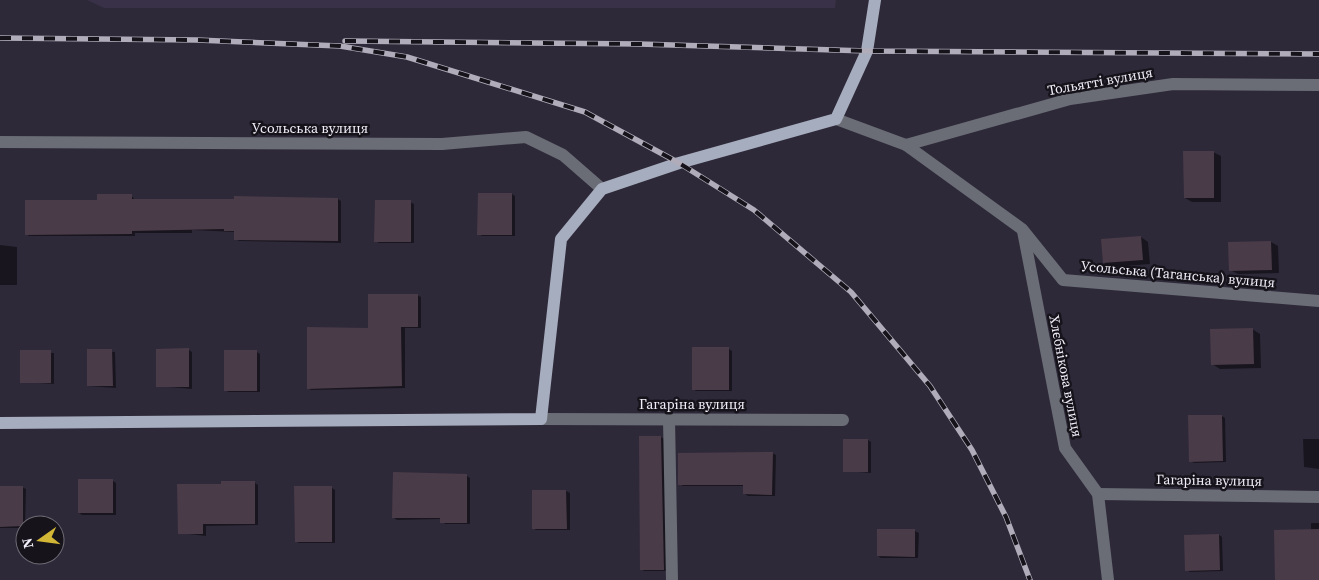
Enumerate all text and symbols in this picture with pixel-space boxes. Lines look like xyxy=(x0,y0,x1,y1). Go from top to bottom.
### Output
street label: Тольятті вулиця xyxy=(1046,62,1154,100)
street label: Усольська вулиця xyxy=(252,118,368,138)
street label: Усольська (Таганська) вулиця xyxy=(1080,256,1276,292)
street label: Хлєбнікова вулиця xyxy=(1044,313,1088,439)
street label: Гагаріна вулиця xyxy=(639,394,745,414)
street label: Гагаріна вулиця xyxy=(1156,469,1262,491)
north arrow xyxy=(15,515,65,565)
text: N xyxy=(16,536,38,551)

